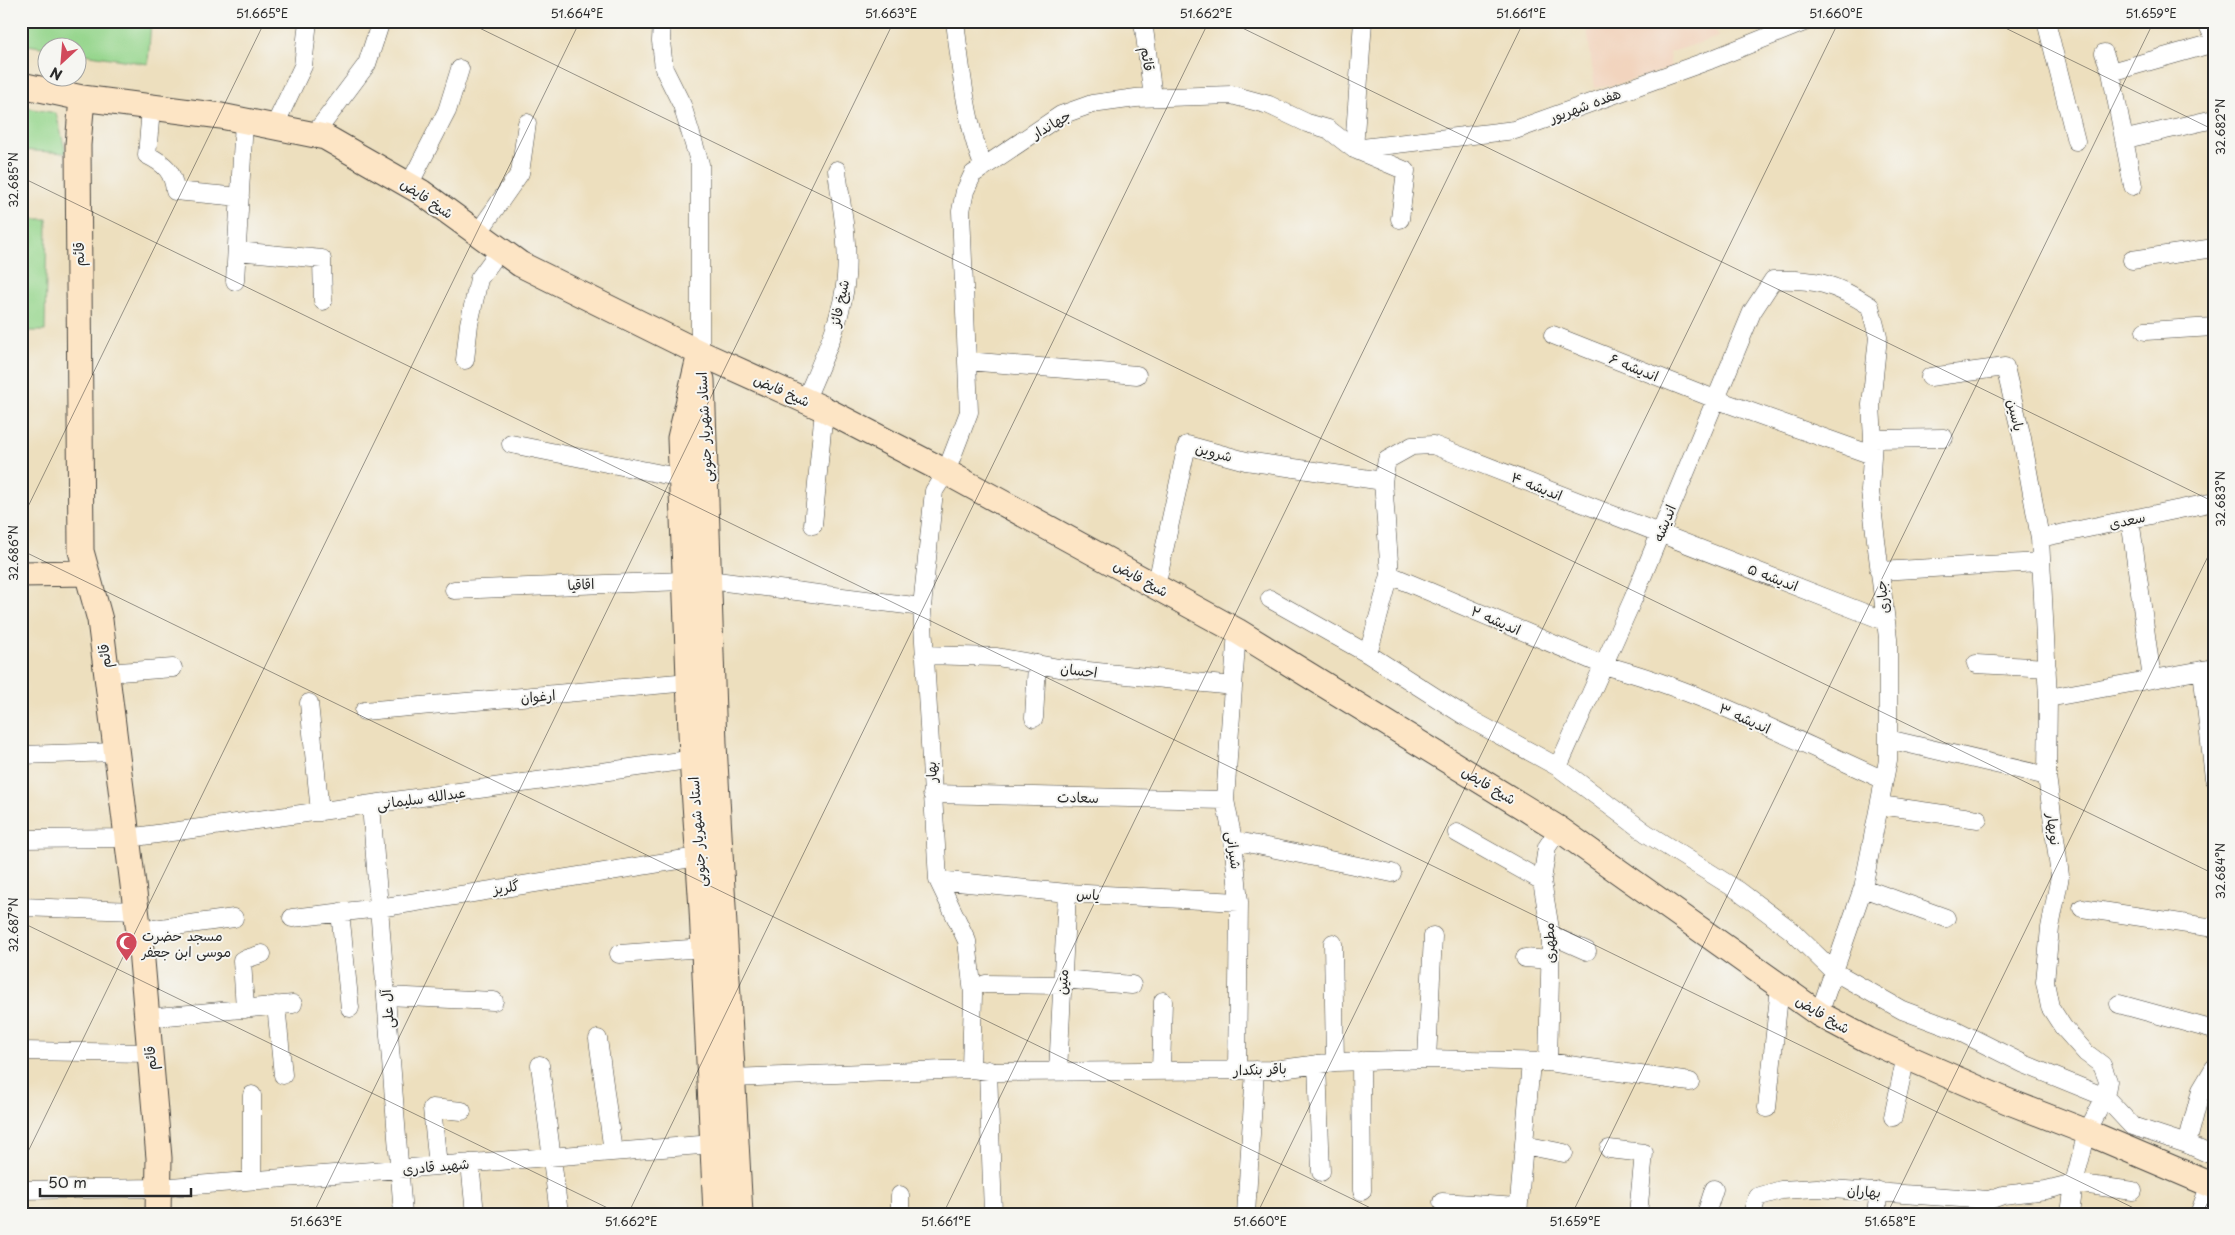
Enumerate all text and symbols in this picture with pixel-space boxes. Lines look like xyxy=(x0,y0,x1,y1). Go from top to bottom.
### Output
text: 51.665°E xyxy=(236,4,288,22)
text: 51.664°E xyxy=(551,4,603,22)
text: 51.663°E xyxy=(865,4,917,22)
text: 51.662°E xyxy=(1179,4,1233,22)
text: 51.661°E xyxy=(1496,4,1546,22)
text: 51.660°E xyxy=(1809,4,1863,22)
text: 51.659°E xyxy=(2125,4,2177,22)
north arrow xyxy=(38,38,88,88)
street label: قائم xyxy=(1135,45,1160,73)
text: N xyxy=(46,62,66,86)
street label: هفده شهریور xyxy=(1545,82,1624,128)
text: 32.682°N xyxy=(2211,99,2229,155)
street label: جهاندار xyxy=(1027,104,1075,144)
text: 32.685°N xyxy=(4,152,22,208)
street label: شیخ فایض xyxy=(396,173,458,223)
street label: قائم xyxy=(68,242,90,266)
street label: شیخ فائز xyxy=(824,277,854,330)
street label: اندیشه ۶ xyxy=(1606,348,1662,386)
street label: شیخ فایض xyxy=(750,368,814,412)
street label: استاد شهریار جنوبی xyxy=(691,371,717,483)
street label: یاسین xyxy=(2002,397,2030,433)
street label: شروین xyxy=(1193,437,1235,467)
street label: اندیشه ۴ xyxy=(1508,466,1566,506)
text: 32.683°N xyxy=(2211,471,2229,527)
street label: اندیشه xyxy=(1647,501,1681,545)
street label: سعدی xyxy=(2107,506,2147,534)
text: 32.686°N xyxy=(4,525,22,581)
street label: شیخ فایض xyxy=(1110,554,1172,602)
street label: اندیشه ۵ xyxy=(1745,558,1801,596)
street label: اقاقیا xyxy=(567,573,595,595)
street label: جباری xyxy=(1870,579,1894,615)
street label: اندیشه ۲ xyxy=(1468,600,1524,640)
street label: قائم xyxy=(92,643,117,669)
street label: احسان xyxy=(1059,657,1099,683)
street label: ارغوان xyxy=(520,684,556,708)
street label: اندیشه ۳ xyxy=(1716,697,1774,739)
street label: بهار xyxy=(920,761,942,784)
street label: شیخ فایض xyxy=(1458,761,1520,809)
street label: استاد شهریار جنوبی xyxy=(683,776,711,888)
street label: عبدالله سلیمانی xyxy=(375,781,467,815)
street label: سعادت xyxy=(1057,786,1099,808)
street label: نوبهار xyxy=(2041,811,2066,846)
street label: شیرانی xyxy=(1221,830,1247,870)
text: 32.684°N xyxy=(2211,843,2229,899)
street label: گلریز xyxy=(490,875,521,900)
street label: یاس xyxy=(1076,883,1100,905)
text: 32.687°N xyxy=(4,897,22,953)
street label: مطهری xyxy=(1538,922,1560,964)
place label: مسجد حضرت موسی ابن جعفر xyxy=(141,925,231,962)
mosque icon: مسجد حضرت موسی ابن جعفر xyxy=(114,931,138,962)
street label: متین xyxy=(1051,968,1073,996)
street label: آل علی xyxy=(375,988,399,1029)
street label: شیخ فایض xyxy=(1792,990,1854,1038)
street label: قائم xyxy=(138,1045,163,1071)
street label: باقر بنکدار xyxy=(1232,1058,1287,1080)
street label: شهید قادری xyxy=(402,1153,470,1179)
scale bar xyxy=(40,1165,191,1197)
text: 50 m xyxy=(48,1170,87,1193)
street label: بهاران xyxy=(1846,1179,1882,1203)
text: 51.663°E xyxy=(290,1212,342,1230)
text: 51.662°E xyxy=(604,1212,658,1230)
text: 51.661°E xyxy=(921,1212,971,1230)
text: 51.660°E xyxy=(1233,1212,1287,1230)
text: 51.659°E xyxy=(1549,1212,1601,1230)
text: 51.658°E xyxy=(1864,1212,1916,1230)

